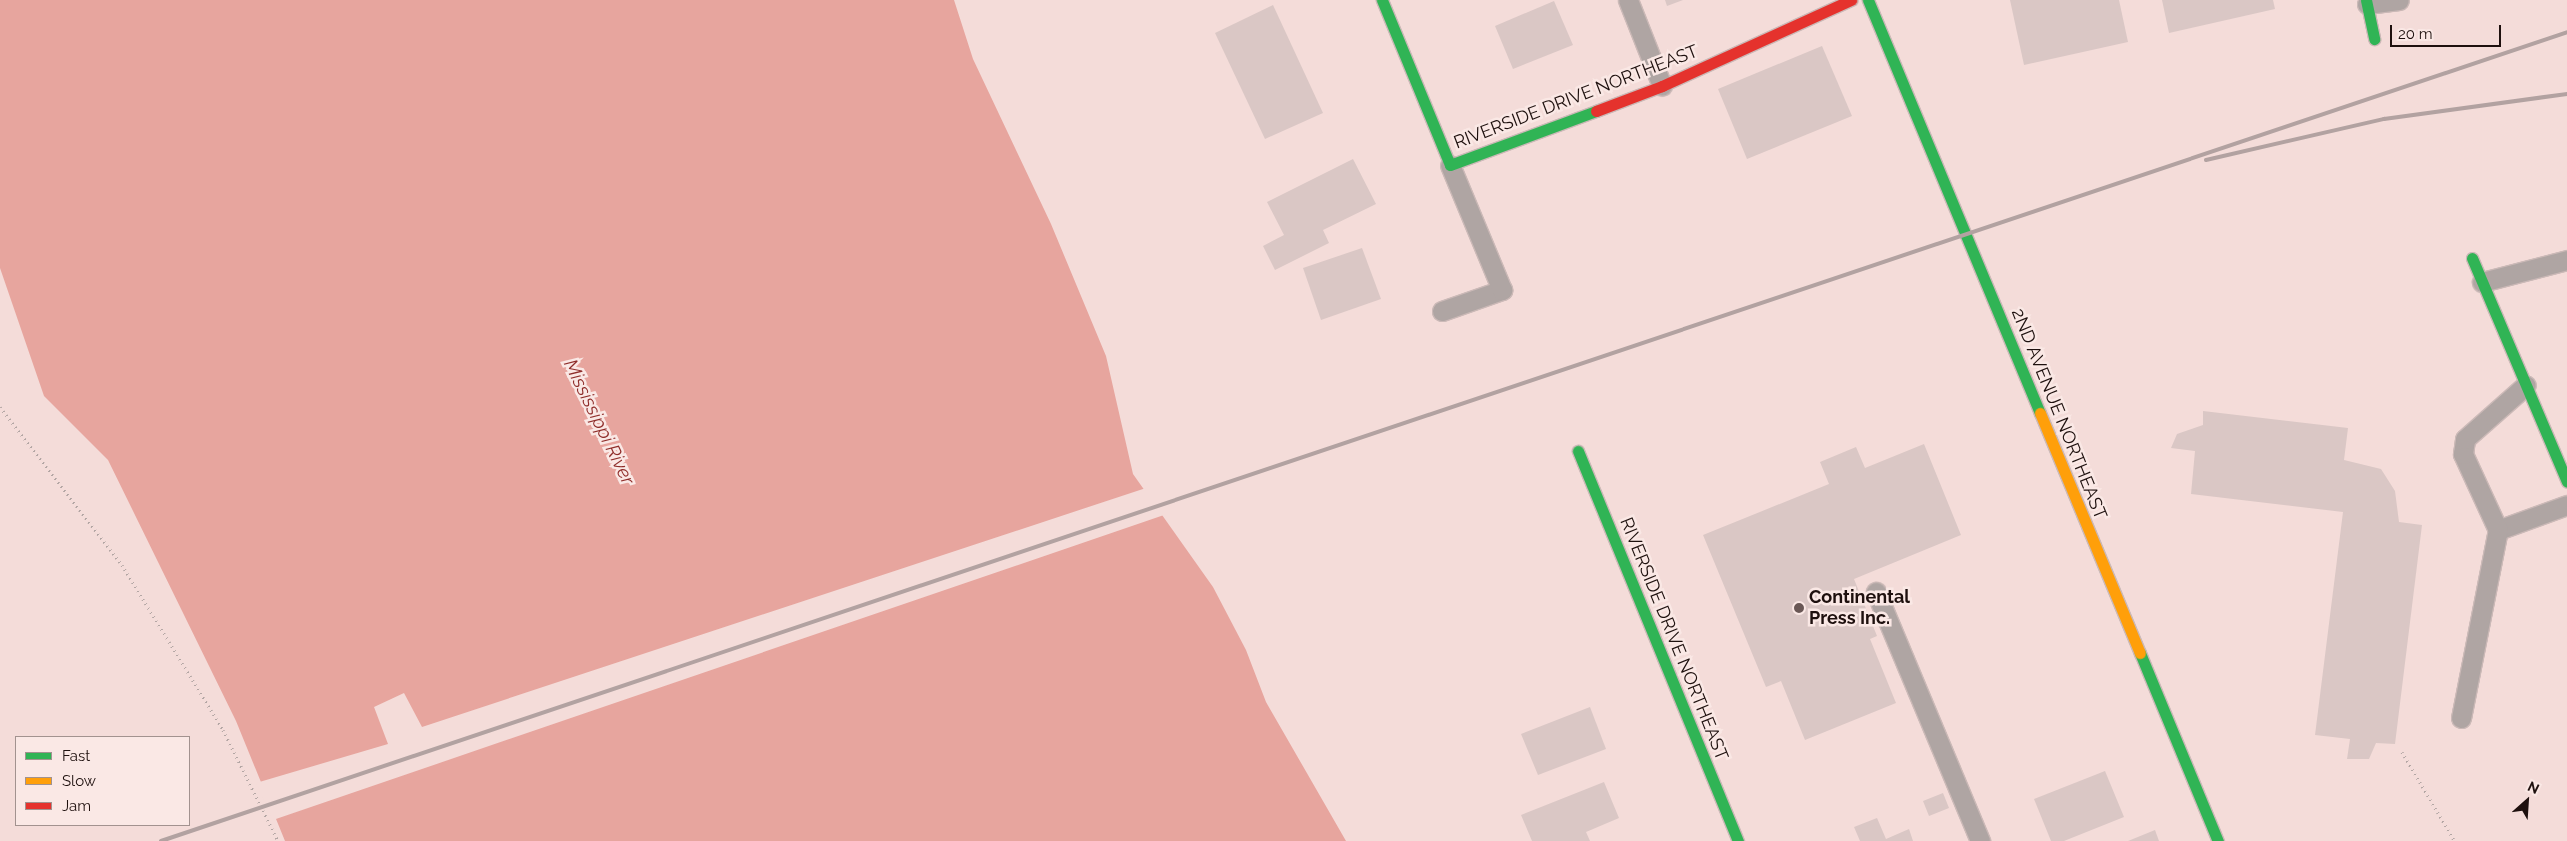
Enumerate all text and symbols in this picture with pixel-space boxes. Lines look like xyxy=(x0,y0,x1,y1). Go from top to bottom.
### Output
scale bar xyxy=(2392,15,2503,47)
text: 20 m xyxy=(2398,25,2433,43)
street label: RIVERSIDE DRIVE NORTHEAST xyxy=(1451,40,1701,154)
street label: 2ND AVENUE NORTHEAST xyxy=(2007,305,2111,523)
water label: Mississippi River xyxy=(559,356,639,488)
street label: RIVERSIDE DRIVE NORTHEAST xyxy=(1615,514,1733,764)
place label: Continental Press Inc. xyxy=(1809,587,1910,630)
marker: Continental Press Inc. xyxy=(1793,602,1805,614)
legend xyxy=(15,736,190,826)
text: Fast xyxy=(62,747,90,765)
text: Slow xyxy=(62,772,96,790)
north arrow xyxy=(2502,776,2552,826)
text: N xyxy=(2525,778,2542,797)
text: Jam xyxy=(62,797,91,815)

